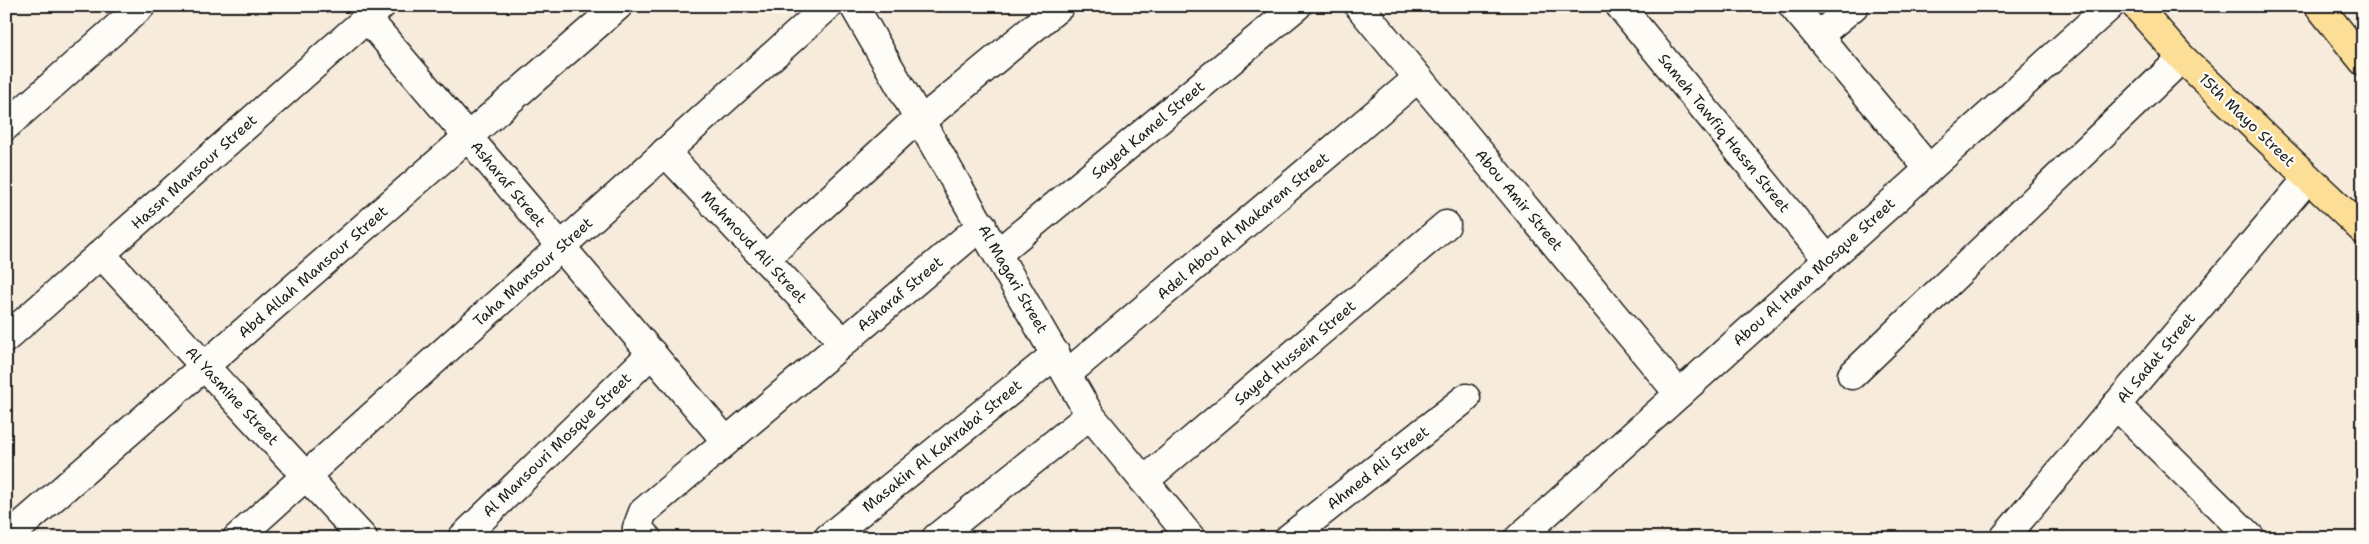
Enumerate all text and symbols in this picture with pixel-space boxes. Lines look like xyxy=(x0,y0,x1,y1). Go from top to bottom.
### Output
street label: Sameh Tawfiq Hassn Street xyxy=(1654,49,1794,217)
street label: 15th Mayo Street xyxy=(2195,69,2299,171)
street label: Sayed Kamel Street xyxy=(1087,77,1209,183)
street label: Hassn Mansour Street xyxy=(127,110,261,234)
street label: Asharaf Street xyxy=(466,137,550,231)
street label: Abou Amir Street xyxy=(1471,145,1567,255)
street label: Adel Abou Al Makarem Street xyxy=(1153,148,1333,304)
street label: Mahmoud Ali Street xyxy=(697,186,811,308)
street label: Abou Al Hana Mosque Street xyxy=(1728,194,1900,350)
street label: Abd Allah Mansour Street xyxy=(234,201,392,343)
street label: Taha Mansour Street xyxy=(469,213,597,331)
street label: Al Magari Street xyxy=(974,221,1052,337)
street label: Asharaf Street xyxy=(853,252,947,336)
street label: Sayed Hussein Street xyxy=(1230,296,1360,410)
street label: Al Sadat Street xyxy=(2112,309,2200,407)
street label: Al Yasmine Street xyxy=(181,342,283,450)
street label: Al Mansouri Mosque Street xyxy=(478,369,636,521)
street label: Masakin Al Kahraba' Street xyxy=(858,375,1026,517)
street label: Ahmed Ali Street xyxy=(1323,422,1433,514)

